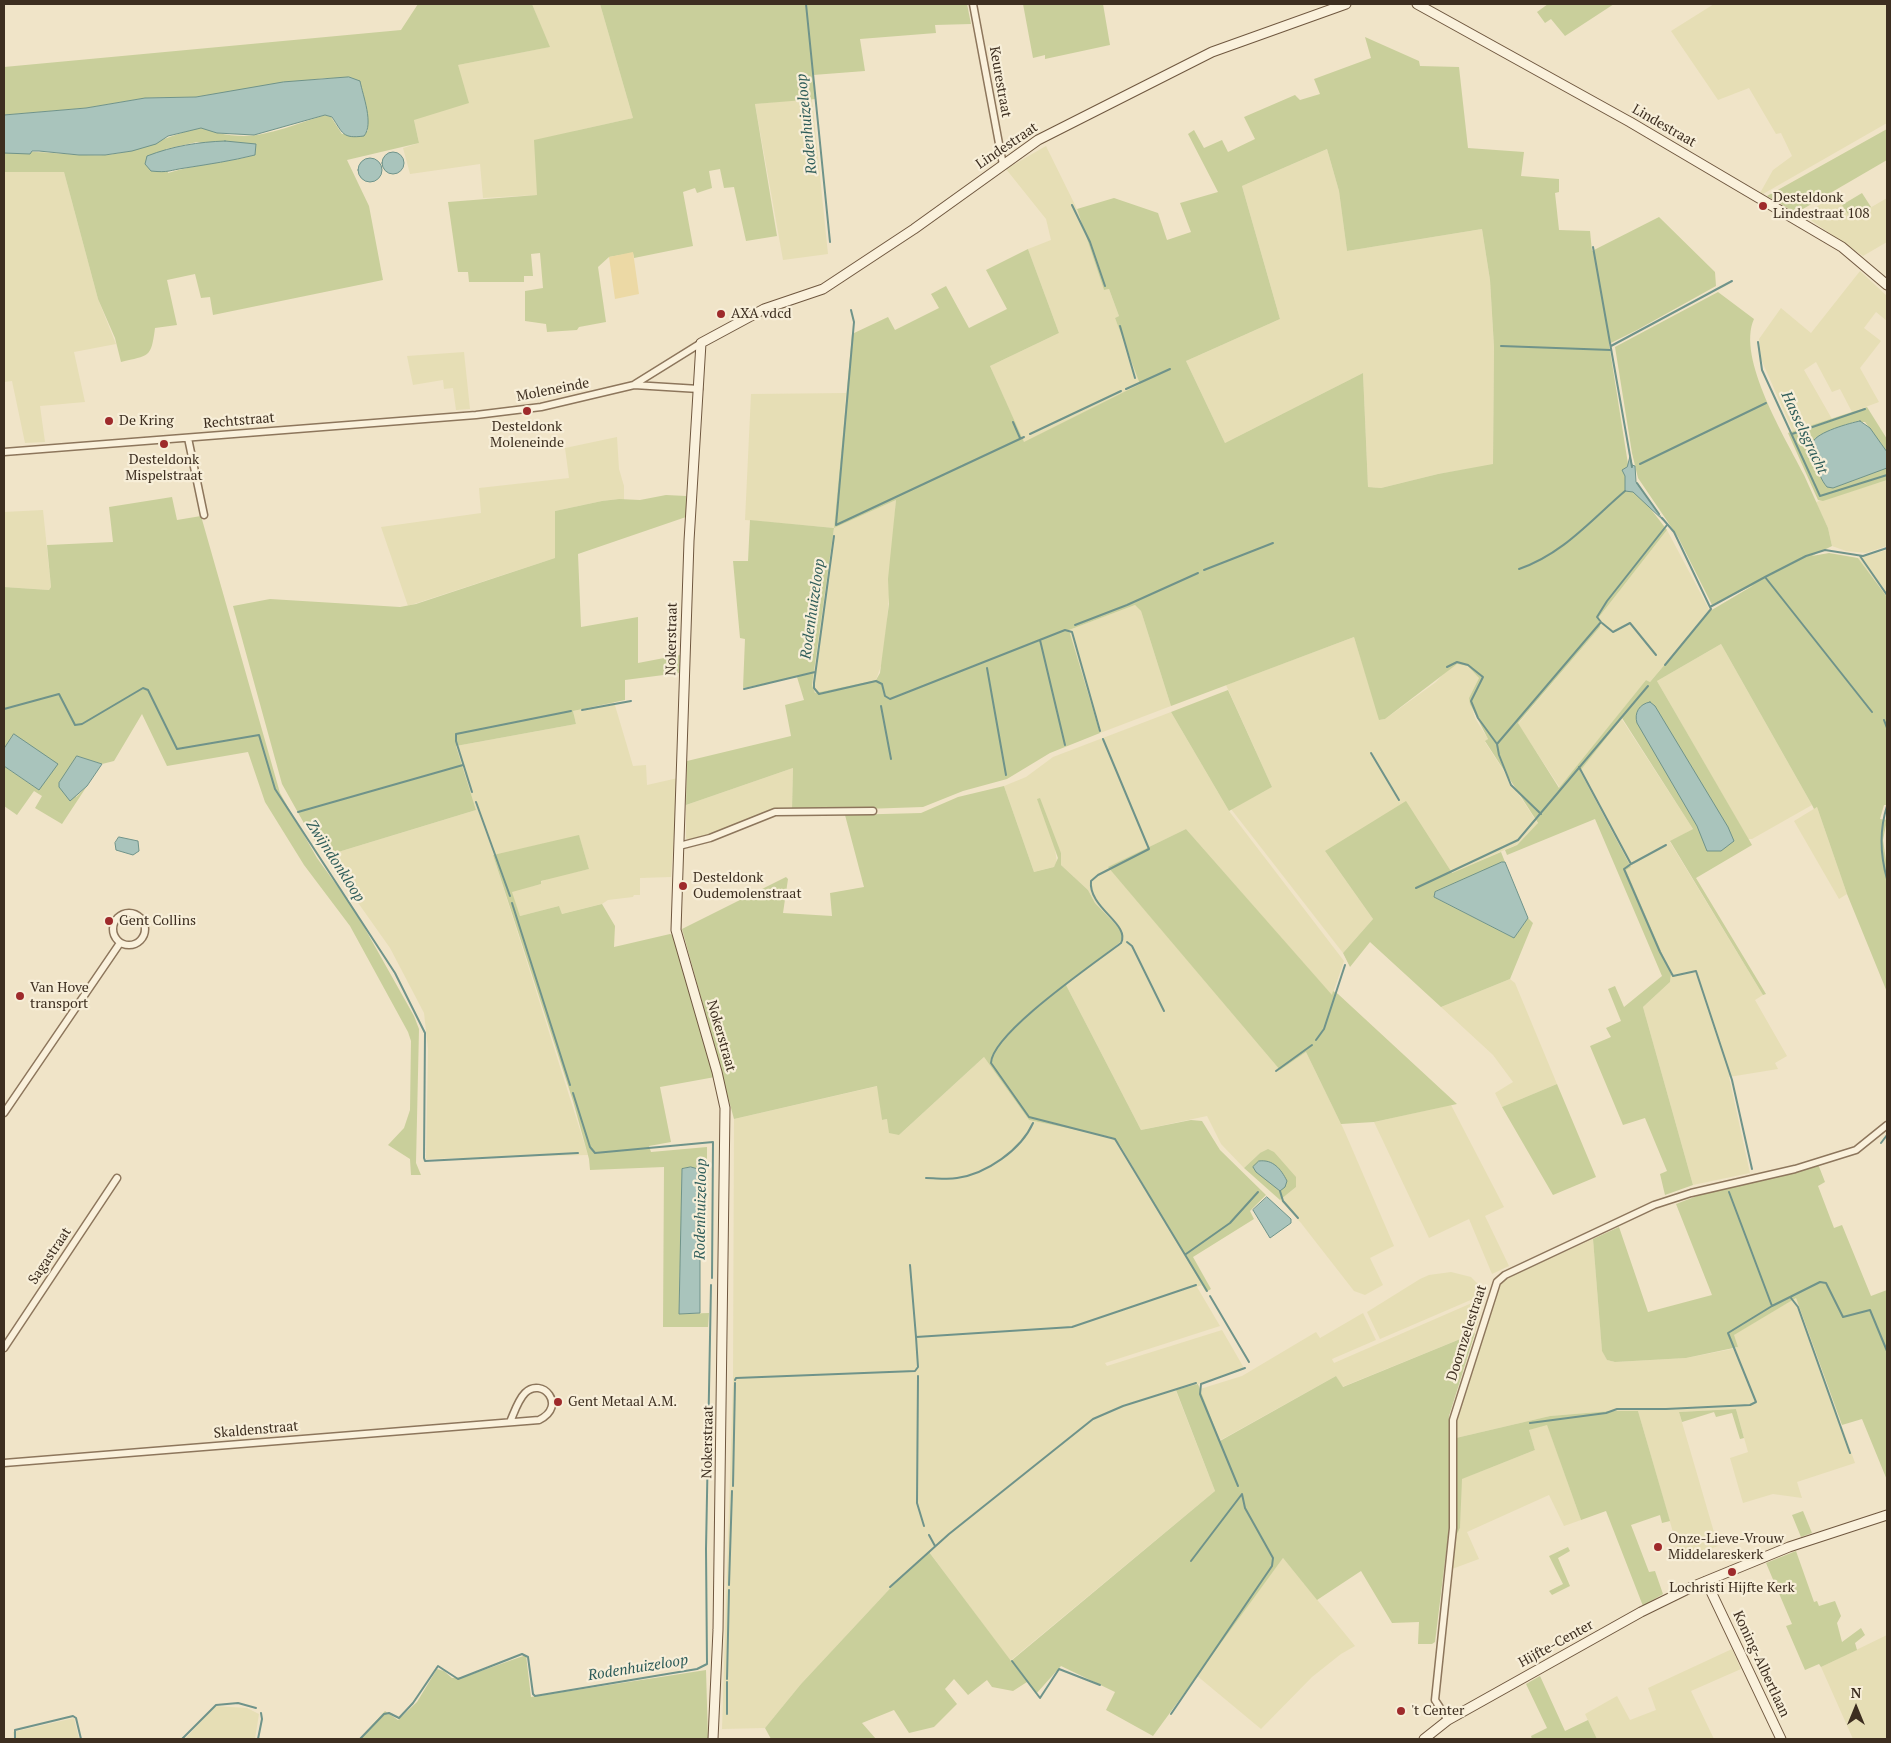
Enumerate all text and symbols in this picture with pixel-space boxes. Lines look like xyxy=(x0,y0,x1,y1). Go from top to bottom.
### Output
street label: Keurestraat xyxy=(985,45,1015,119)
water label: Rodenhuizeloop xyxy=(793,73,821,175)
street label: Lindestraat xyxy=(1629,101,1699,151)
street label: Lindestraat xyxy=(973,119,1041,173)
place label: Desteldonk Lindestraat 108 xyxy=(1773,190,1870,222)
marker: Desteldonk Lindestraat 108 xyxy=(1757,200,1769,212)
place label: AXA vdcd xyxy=(731,306,791,322)
marker: AXA vdcd xyxy=(715,308,727,320)
street label: Moleneinde xyxy=(515,375,591,405)
water label: Hasselsgracht xyxy=(1777,389,1831,477)
marker: Desteldonk Moleneinde xyxy=(521,405,533,417)
street label: Rechtstraat xyxy=(203,410,275,432)
place label: De Kring xyxy=(119,413,174,429)
marker: De Kring xyxy=(103,415,115,427)
place label: Desteldonk Moleneinde xyxy=(490,419,564,452)
marker: Desteldonk Mispelstraat xyxy=(158,438,170,450)
place label: Desteldonk Mispelstraat xyxy=(125,452,203,484)
water label: Rodenhuizeloop xyxy=(797,558,829,660)
street label: Nokerstraat xyxy=(663,602,681,676)
water label: Zwijndonkloop xyxy=(302,816,368,906)
place label: Desteldonk Oudemolenstraat xyxy=(693,870,802,902)
marker: Desteldonk Oudemolenstraat xyxy=(677,880,689,892)
place label: Gent Collins xyxy=(119,913,196,929)
marker: Gent Collins xyxy=(103,915,115,927)
place label: Van Hove transport xyxy=(30,980,89,1012)
marker: Van Hove transport xyxy=(14,990,26,1002)
street label: Nokerstraat xyxy=(703,998,739,1074)
water label: Rodenhuizeloop xyxy=(691,1158,711,1260)
street label: Sagastraat xyxy=(25,1224,75,1288)
street label: Doornzelestraat xyxy=(1444,1283,1490,1383)
place label: Gent Metaal A.M. xyxy=(568,1394,677,1410)
marker: Gent Metaal A.M. xyxy=(552,1396,564,1408)
street label: Nokerstraat xyxy=(699,1405,717,1479)
street label: Skaldenstraat xyxy=(213,1418,299,1442)
place label: Onze-Lieve-Vrouw Middelareskerk xyxy=(1668,1531,1784,1564)
marker: Onze-Lieve-Vrouw Middelareskerk xyxy=(1652,1541,1664,1553)
marker: Lochristi Hijfte Kerk xyxy=(1726,1566,1738,1578)
place label: Lochristi Hijfte Kerk xyxy=(1669,1580,1795,1596)
street label: Koning-Albertlaan xyxy=(1729,1608,1793,1720)
street label: Hijfte-Center xyxy=(1516,1617,1596,1671)
water label: Rodenhuizeloop xyxy=(587,1651,689,1685)
north arrow xyxy=(1831,1683,1881,1733)
text: N xyxy=(1851,1683,1861,1702)
place label: 't Center xyxy=(1411,1703,1464,1719)
marker: 't Center xyxy=(1395,1705,1407,1717)

